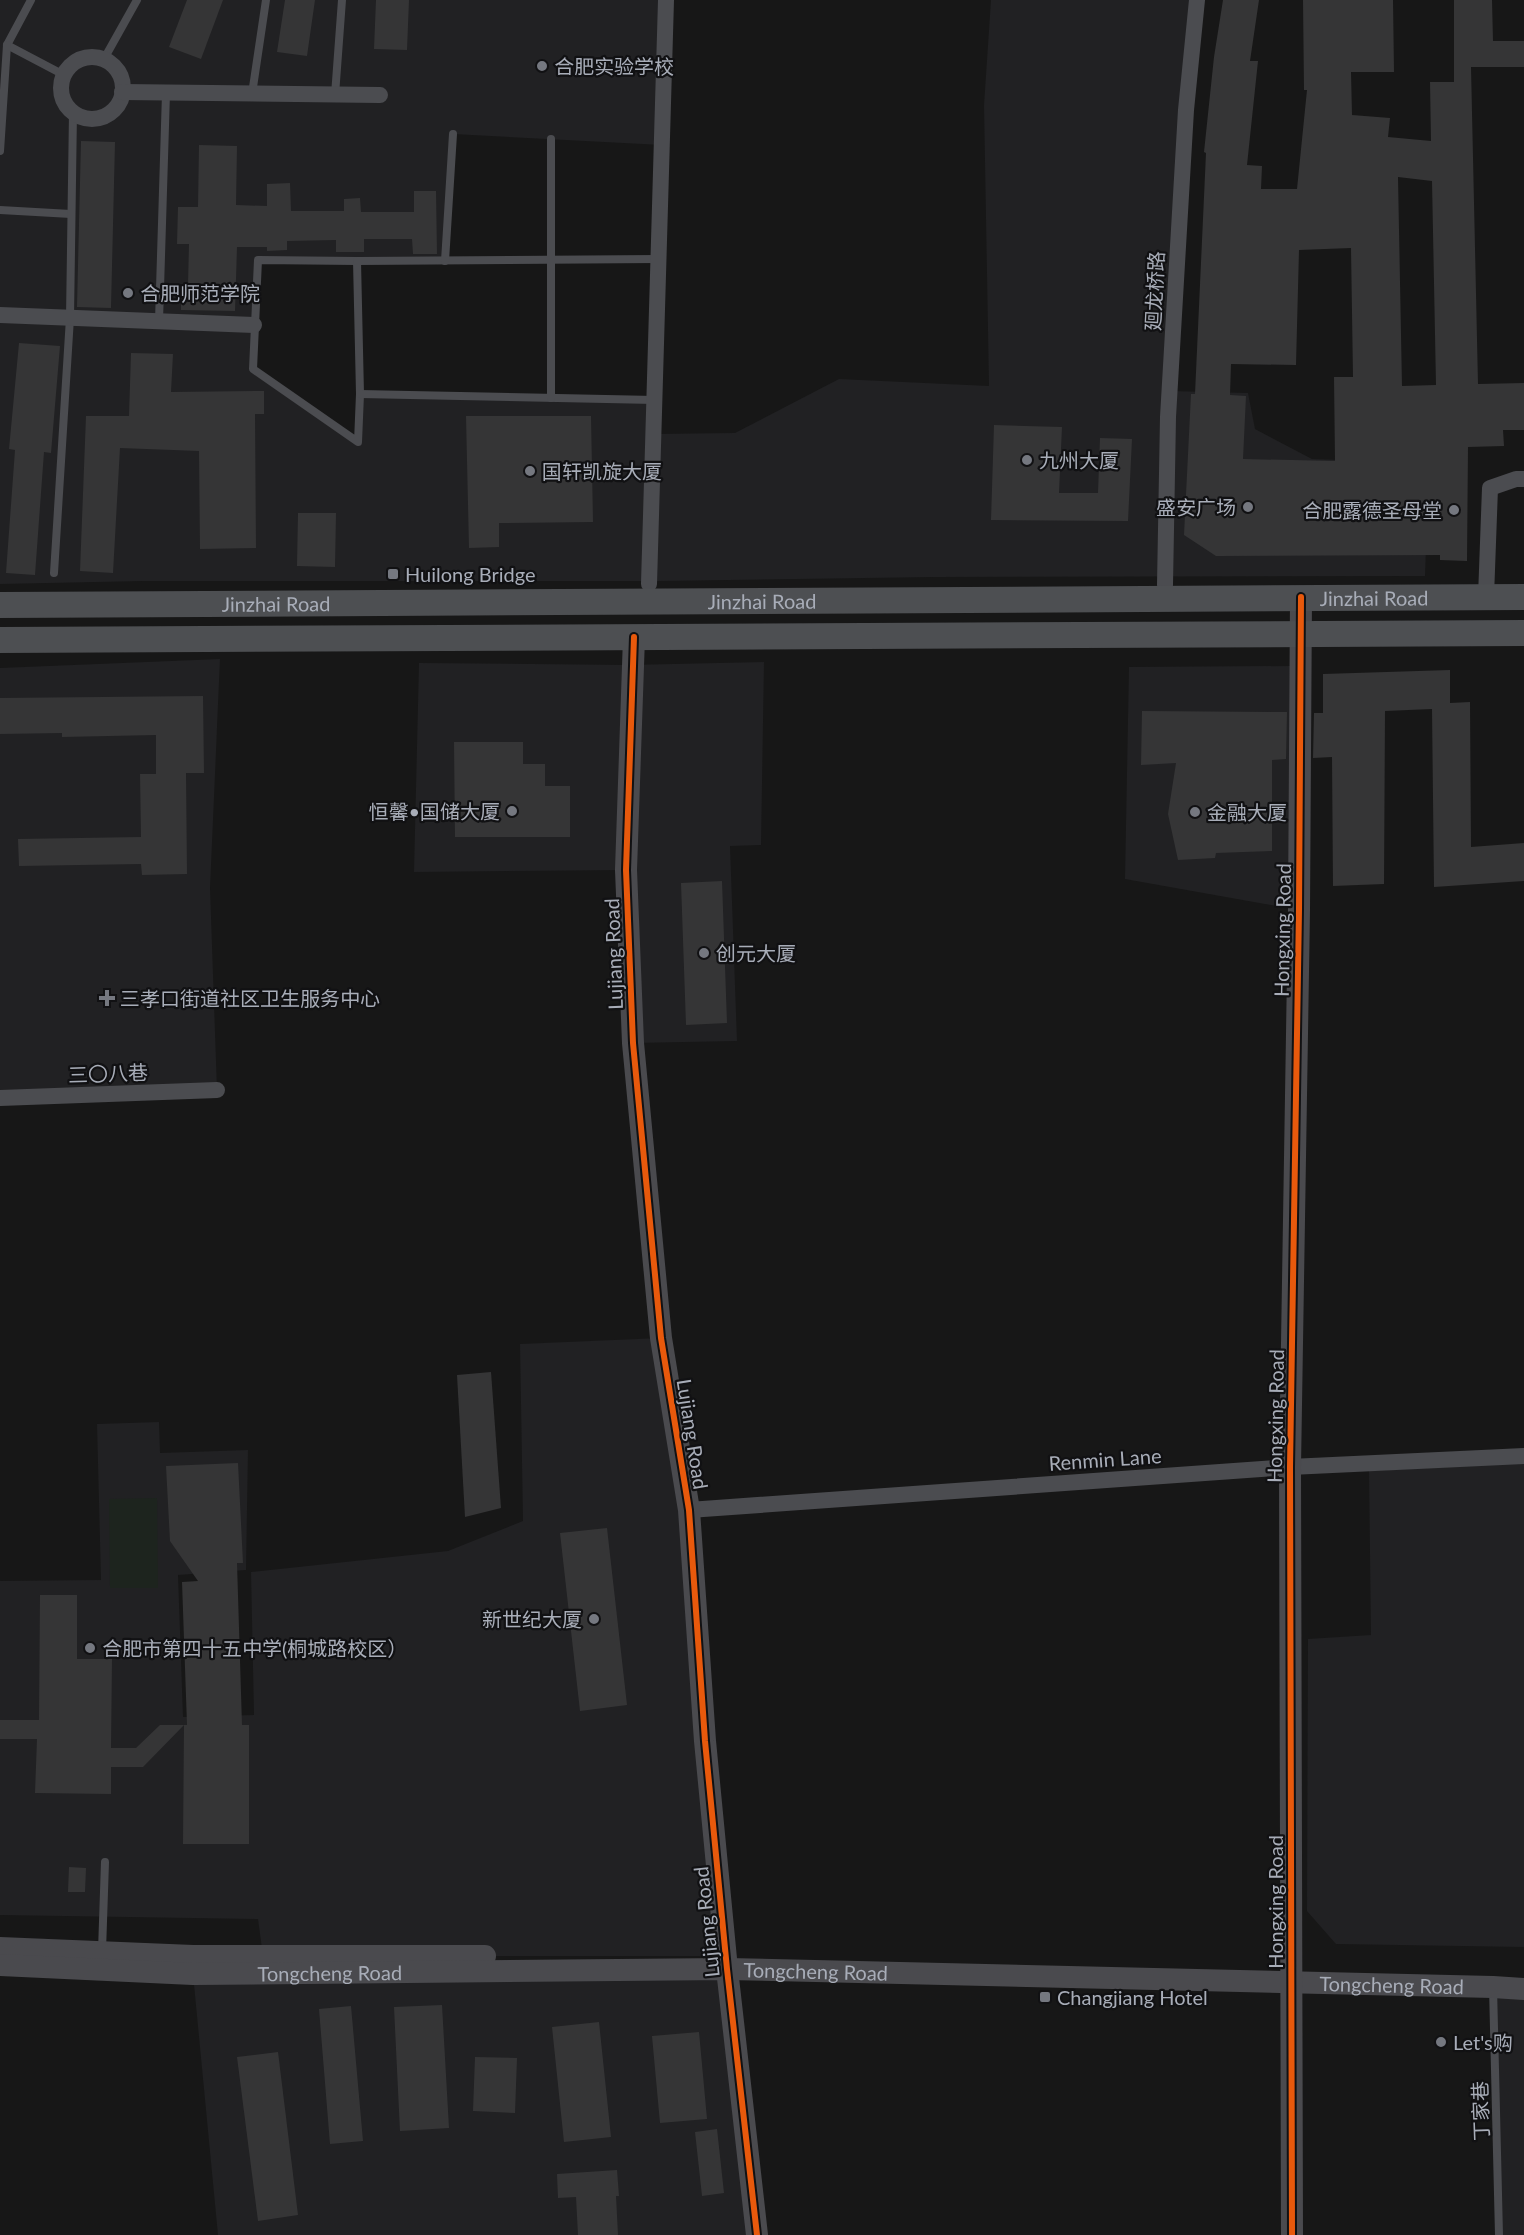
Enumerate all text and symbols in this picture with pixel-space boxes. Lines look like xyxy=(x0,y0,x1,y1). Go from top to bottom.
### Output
place label: 合肥实验学校 xyxy=(554,54,674,78)
marker: 合肥实验学校 xyxy=(535,59,549,73)
street label: 廻龙桥路 xyxy=(1140,250,1168,332)
place label: 合肥师范学院 xyxy=(140,281,260,305)
marker: 合肥师范学院 xyxy=(121,286,135,300)
place label: 九州大厦 xyxy=(1039,448,1119,472)
marker: 九州大厦 xyxy=(1020,453,1034,467)
place label: 国轩凯旋大厦 xyxy=(542,459,662,483)
marker: 国轩凯旋大厦 xyxy=(523,464,537,478)
place label: 盛安广场 xyxy=(1156,495,1236,519)
place label: 合肥露德圣母堂 xyxy=(1302,498,1442,522)
marker: 盛安广场 xyxy=(1241,500,1255,514)
marker: 合肥露德圣母堂 xyxy=(1447,503,1461,517)
place label: Huilong Bridge xyxy=(405,562,536,586)
marker: Huilong Bridge xyxy=(386,567,400,581)
street label: Jinzhai Road xyxy=(1320,586,1428,610)
street label: Jinzhai Road xyxy=(708,589,816,613)
street label: Jinzhai Road xyxy=(222,591,330,616)
place label: 恒馨•国储大厦 xyxy=(368,799,500,823)
place label: 金融大厦 xyxy=(1207,800,1287,824)
marker: 恒馨•国储大厦 xyxy=(505,804,519,818)
marker: 金融大厦 xyxy=(1188,805,1202,819)
street label: Hongxing Road xyxy=(1269,863,1295,997)
street label: Lujiang Road xyxy=(599,898,627,1010)
place label: 创元大厦 xyxy=(716,941,796,965)
marker: 创元大厦 xyxy=(697,946,711,960)
place label: 三孝口街道社区卫生服务中心 xyxy=(120,986,380,1010)
marker: 三孝口街道社区卫生服务中心 xyxy=(98,989,116,1007)
street label: 三〇八巷 xyxy=(68,1060,148,1086)
street label: Hongxing Road xyxy=(1262,1349,1288,1483)
street label: Lujiang Road xyxy=(672,1377,714,1491)
street label: Renmin Lane xyxy=(1048,1443,1162,1475)
place label: 新世纪大厦 xyxy=(482,1607,582,1631)
marker: 新世纪大厦 xyxy=(587,1612,601,1626)
place label: 合肥市第四十五中学(桐城路校区） xyxy=(102,1636,407,1660)
marker: 合肥市第四十五中学(桐城路校区） xyxy=(83,1641,97,1655)
street label: Hongxing Road xyxy=(1263,1835,1287,1969)
street label: Lujiang Road xyxy=(688,1865,724,1979)
street label: Tongcheng Road xyxy=(743,1957,888,1985)
street label: Tongcheng Road xyxy=(257,1960,402,1985)
street label: Tongcheng Road xyxy=(1319,1971,1464,1998)
place label: Changjiang Hotel xyxy=(1057,1985,1208,2009)
marker: Changjiang Hotel xyxy=(1038,1990,1052,2004)
place label: Let's购 xyxy=(1453,2030,1513,2054)
marker: Let's购 xyxy=(1434,2035,1448,2049)
street label: 丁家巷 xyxy=(1467,2081,1493,2141)

